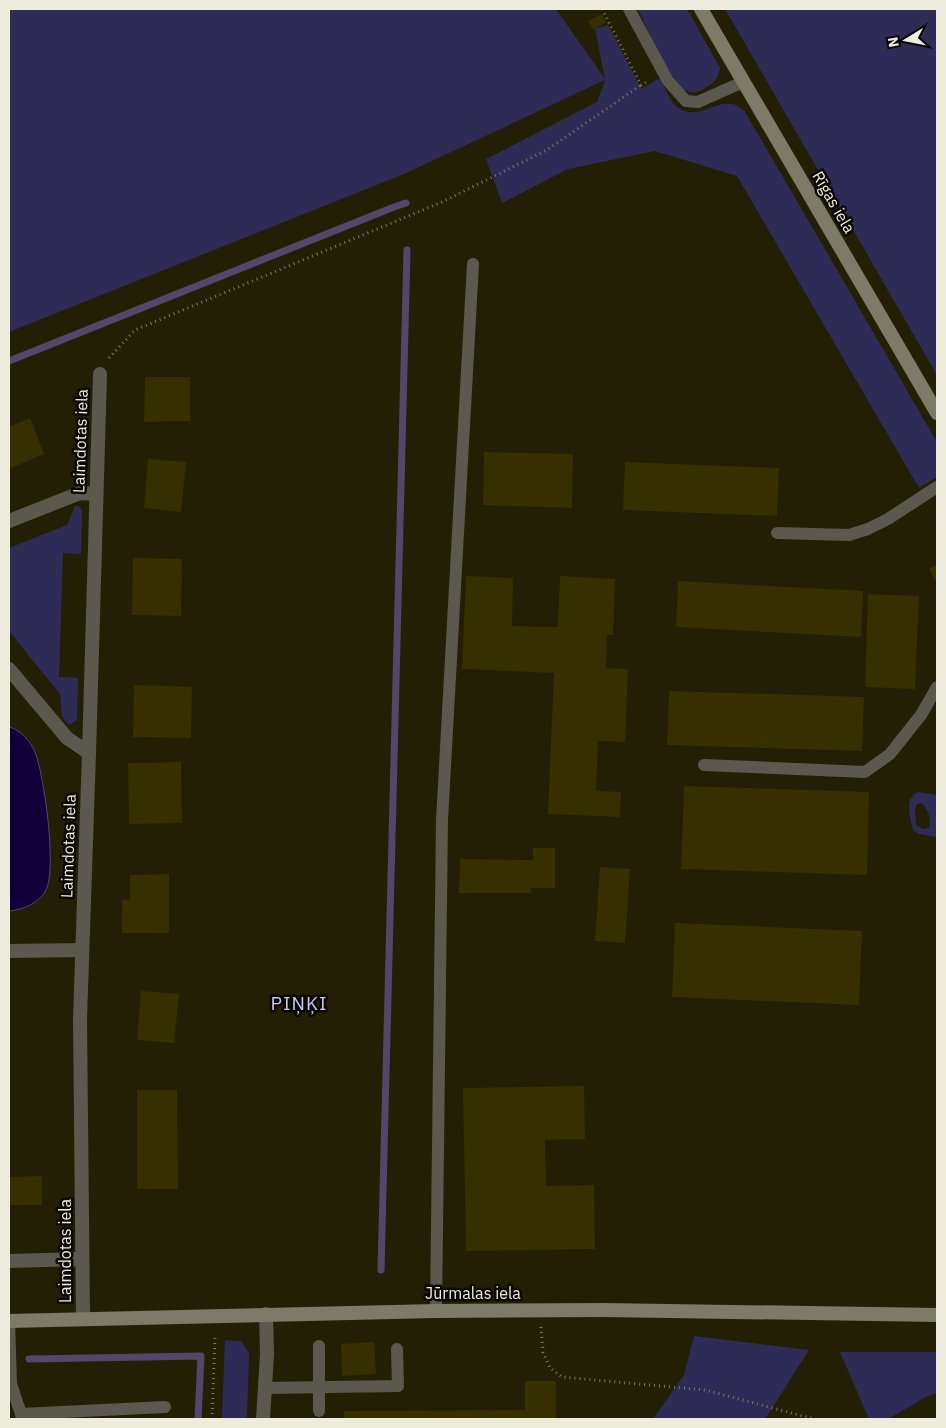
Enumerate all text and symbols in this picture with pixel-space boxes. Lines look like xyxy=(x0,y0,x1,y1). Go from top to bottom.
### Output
north arrow xyxy=(881,15,931,65)
text: N xyxy=(883,36,903,49)
street label: Rīgas iela xyxy=(808,167,860,237)
street label: Laimdotas iela xyxy=(68,388,92,493)
street label: Laimdotas iela xyxy=(56,793,80,898)
district label: PIŅĶI xyxy=(270,991,328,1015)
street label: Laimdotas iela xyxy=(55,1198,75,1303)
street label: Jūrmalas iela xyxy=(425,1283,521,1303)

